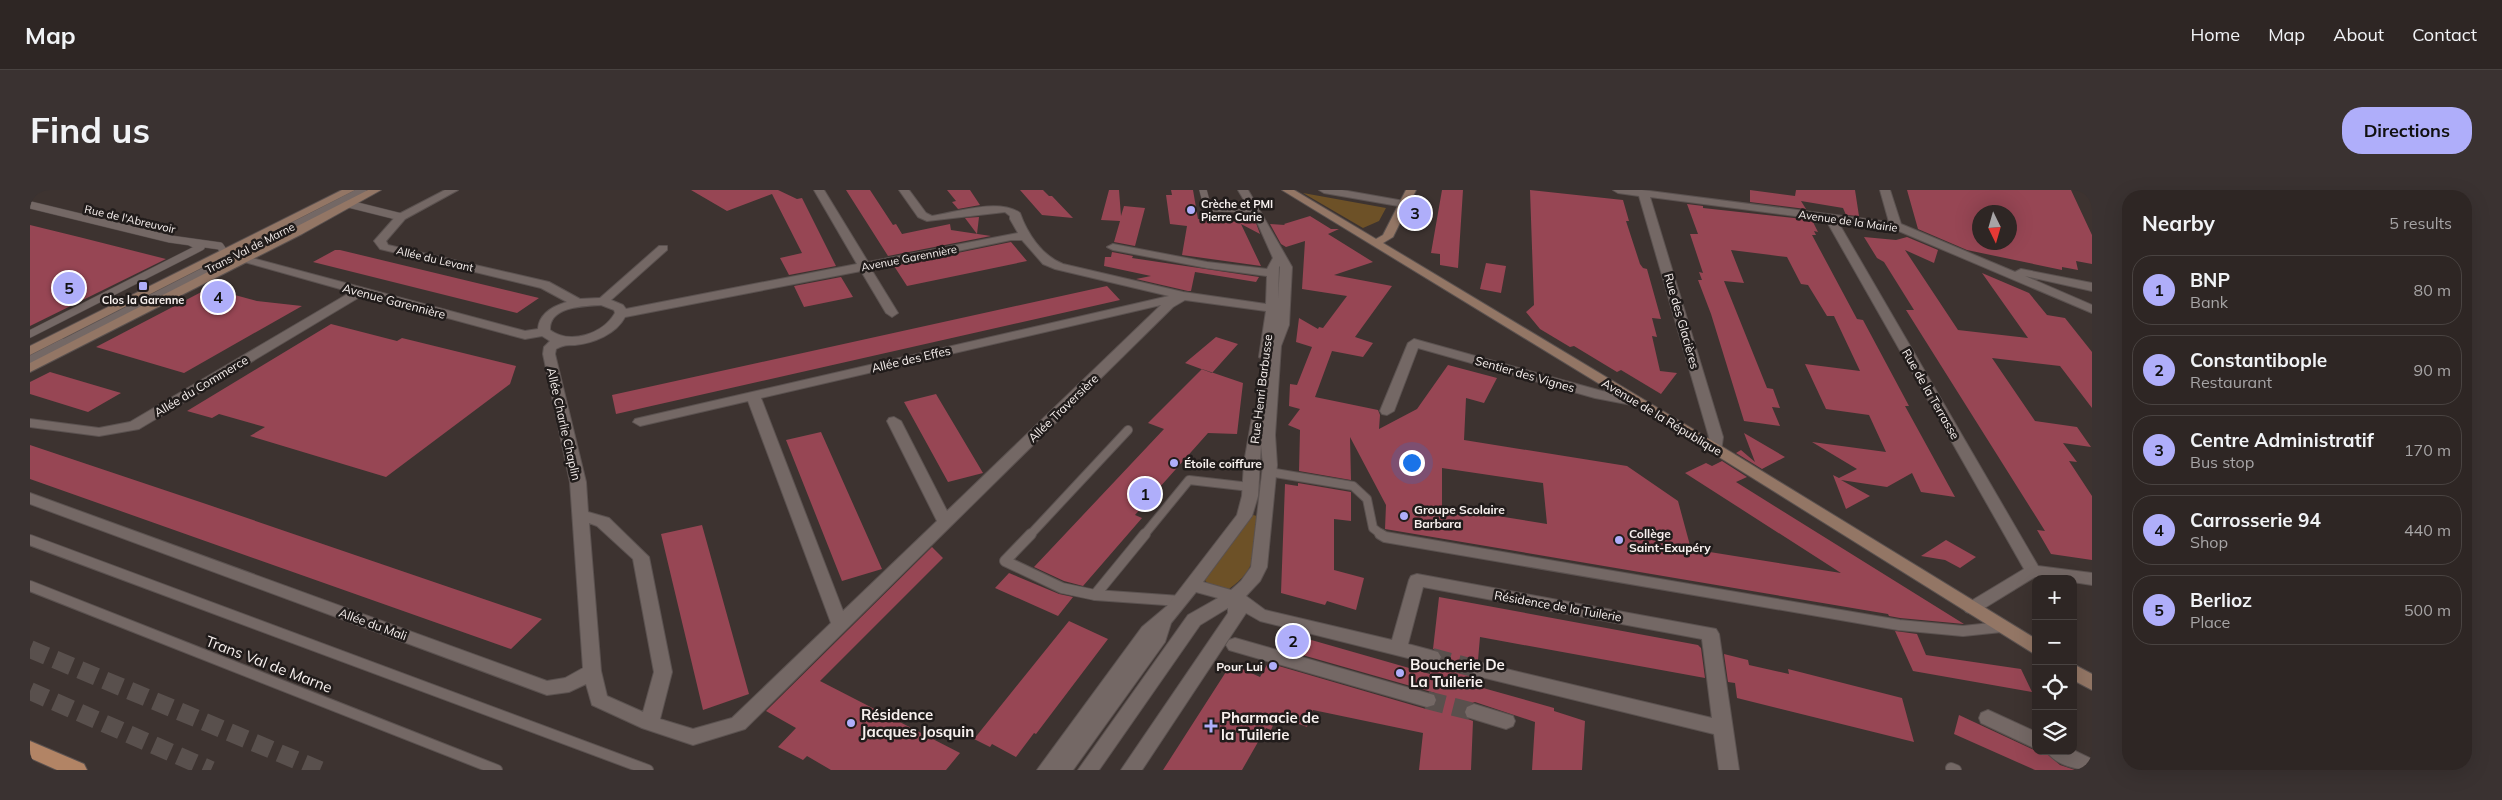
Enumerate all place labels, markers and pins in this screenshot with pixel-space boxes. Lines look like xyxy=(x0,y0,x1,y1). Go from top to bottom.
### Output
pin: 3 xyxy=(1399,194,1431,232)
place label: Crèche et PMI Pierre Curie xyxy=(1201,197,1273,224)
marker: Crèche et PMI Pierre Curie xyxy=(1185,204,1197,216)
pin: 5 xyxy=(53,269,85,307)
pin: 4 xyxy=(202,278,234,316)
marker: Clos la Garenne xyxy=(137,280,149,292)
place label: Clos la Garenne xyxy=(102,293,184,307)
place label: Étoile coiffure xyxy=(1184,456,1262,471)
marker: Étoile coiffure xyxy=(1168,457,1180,469)
pin: 1 xyxy=(1129,475,1161,513)
place label: Groupe Scolaire Barbara xyxy=(1414,502,1505,531)
marker: Groupe Scolaire Barbara xyxy=(1398,510,1410,522)
place label: Collège Saint-Exupéry xyxy=(1629,526,1711,555)
marker: Collège Saint-Exupéry xyxy=(1613,534,1625,546)
pin: 2 xyxy=(1277,622,1309,660)
place label: Boucherie De La Tuilerie xyxy=(1410,655,1505,691)
place label: Pour Lui xyxy=(1216,659,1263,674)
marker: Pour Lui xyxy=(1267,660,1279,672)
marker: Boucherie De La Tuilerie xyxy=(1394,667,1406,679)
place label: Résidence Jacques Josquin xyxy=(861,705,974,741)
place label: Pharmacie de la Tuilerie xyxy=(1221,708,1319,744)
marker: Résidence Jacques Josquin xyxy=(845,717,857,729)
marker: Pharmacie de la Tuilerie xyxy=(1205,720,1217,732)

